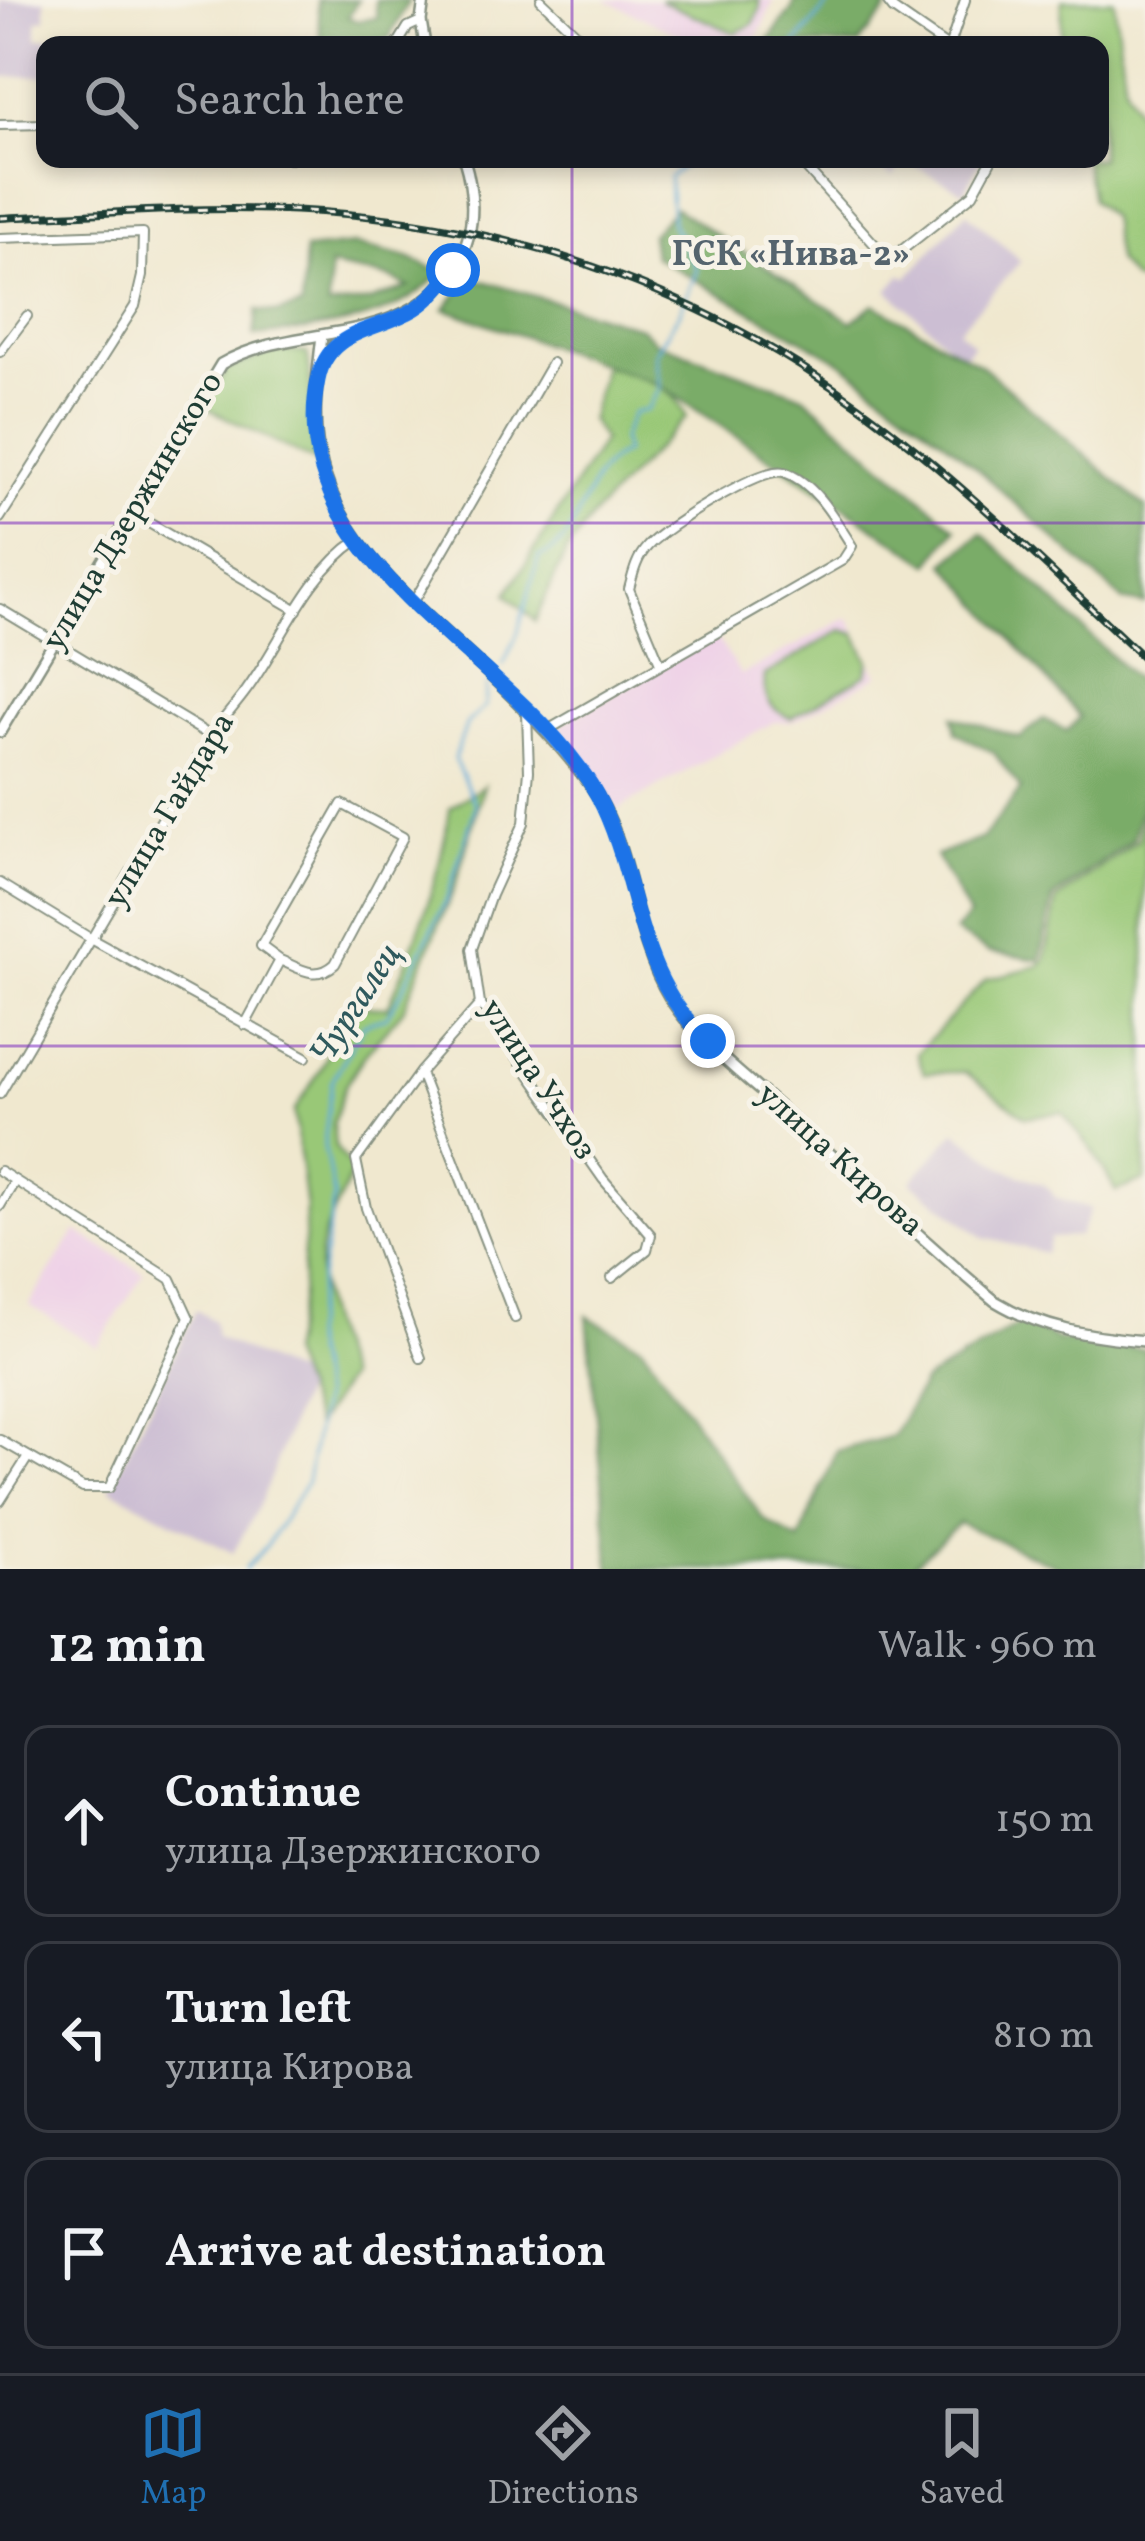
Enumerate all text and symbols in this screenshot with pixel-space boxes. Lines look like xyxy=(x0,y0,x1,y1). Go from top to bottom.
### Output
search box xyxy=(36,36,1109,168)
icon: search xyxy=(78,69,144,135)
text: Search here xyxy=(174,71,405,134)
district label: ГСК «Нива-2» xyxy=(672,231,910,281)
route start xyxy=(426,243,480,297)
street label: улица Дзержинского xyxy=(32,364,236,660)
street label: улица Гайдара xyxy=(94,704,248,918)
water label: Чургалец xyxy=(299,934,415,1076)
street label: улица Учхоз xyxy=(468,990,606,1170)
route end xyxy=(681,1014,735,1068)
street label: улица Кирова xyxy=(745,1073,933,1249)
text: 12 min xyxy=(48,1612,206,1683)
text: Walk · 960 m xyxy=(878,1620,1097,1674)
text: Continue xyxy=(165,1763,361,1826)
icon: ahead xyxy=(51,1788,117,1854)
text: 150 m xyxy=(995,1794,1094,1848)
text: улица Дзержинского xyxy=(165,1826,541,1880)
text: Turn left xyxy=(165,1979,351,2042)
icon: left xyxy=(51,2004,117,2070)
text: 810 m xyxy=(993,2010,1094,2064)
text: улица Кирова xyxy=(165,2042,414,2096)
icon: arrive xyxy=(51,2220,117,2286)
text: Arrive at destination xyxy=(165,2222,606,2285)
tab: Map xyxy=(140,2400,207,2518)
tab: Directions xyxy=(487,2400,639,2518)
tab: Saved xyxy=(920,2400,1005,2518)

